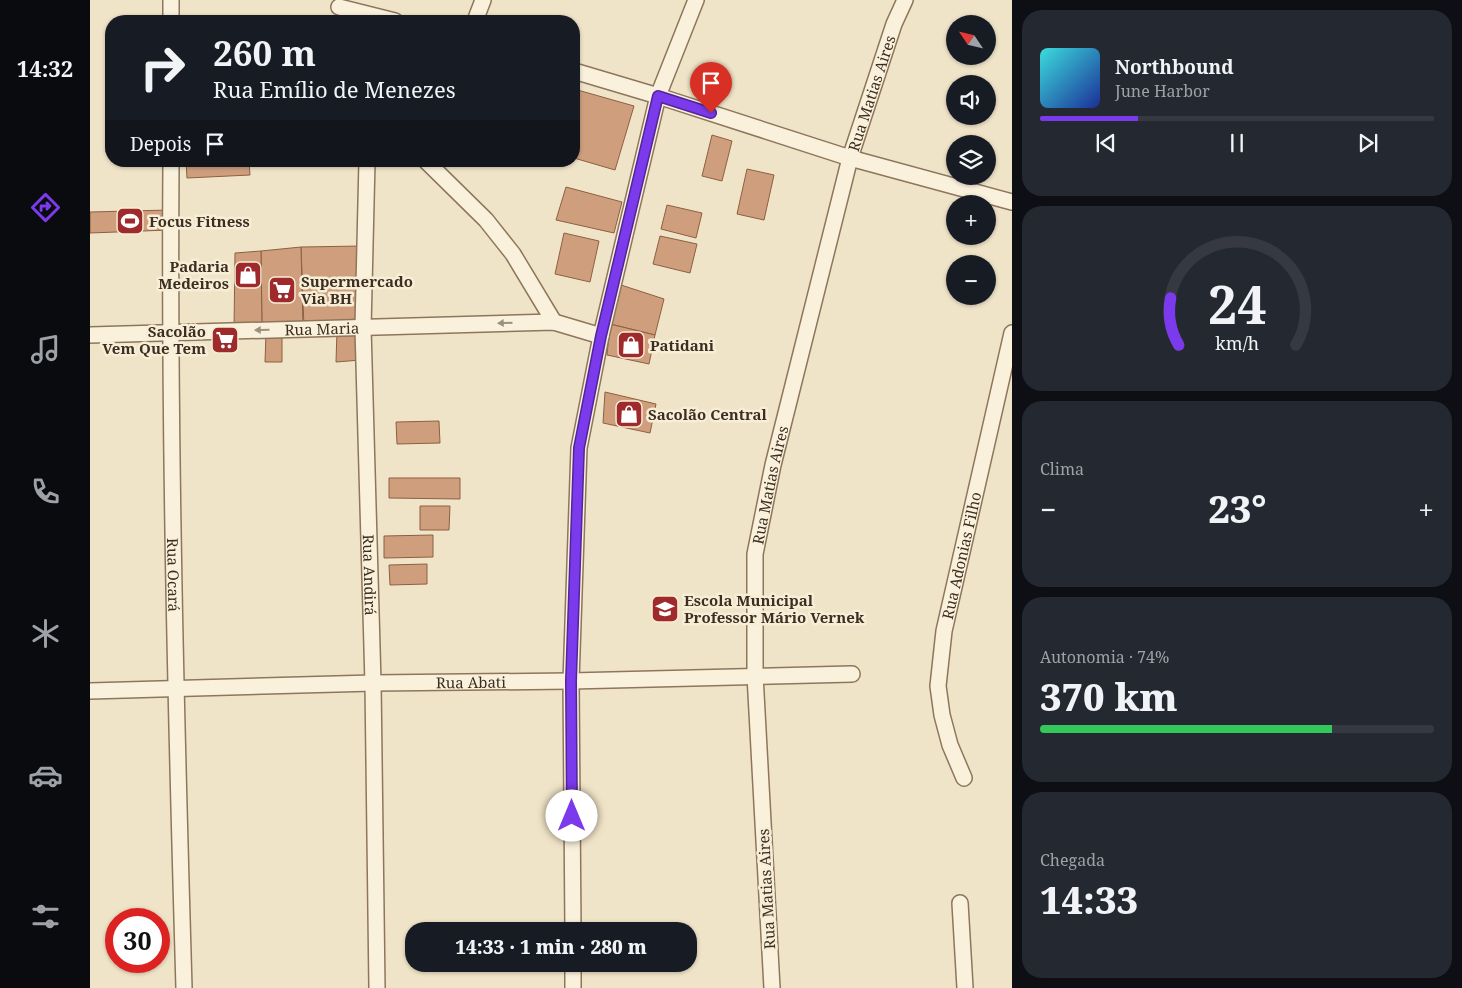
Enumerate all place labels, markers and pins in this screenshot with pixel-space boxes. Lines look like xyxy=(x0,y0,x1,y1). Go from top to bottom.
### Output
pin xyxy=(690,62,732,113)
sports icon: Focus Fitness xyxy=(115,206,145,236)
place label: Focus Fitness xyxy=(149,211,250,231)
place label: Padaria Medeiros xyxy=(158,256,229,293)
shop icon: Padaria Medeiros xyxy=(233,260,263,290)
place label: Supermercado Via BH xyxy=(301,271,413,308)
supermarket icon: Supermercado Via BH xyxy=(267,275,297,305)
place label: Sacolão Vem Que Tem xyxy=(102,321,206,358)
supermarket icon: Sacolão Vem Que Tem xyxy=(210,325,240,355)
shop icon: Patidani xyxy=(616,330,646,360)
place label: Patidani xyxy=(650,335,715,355)
shop icon: Sacolão Central xyxy=(614,399,644,429)
place label: Sacolão Central xyxy=(648,404,767,424)
place label: Escola Municipal Professor Mário Vernek xyxy=(684,590,865,627)
school or university icon: Escola Municipal Professor Mário Vernek xyxy=(650,594,680,624)

